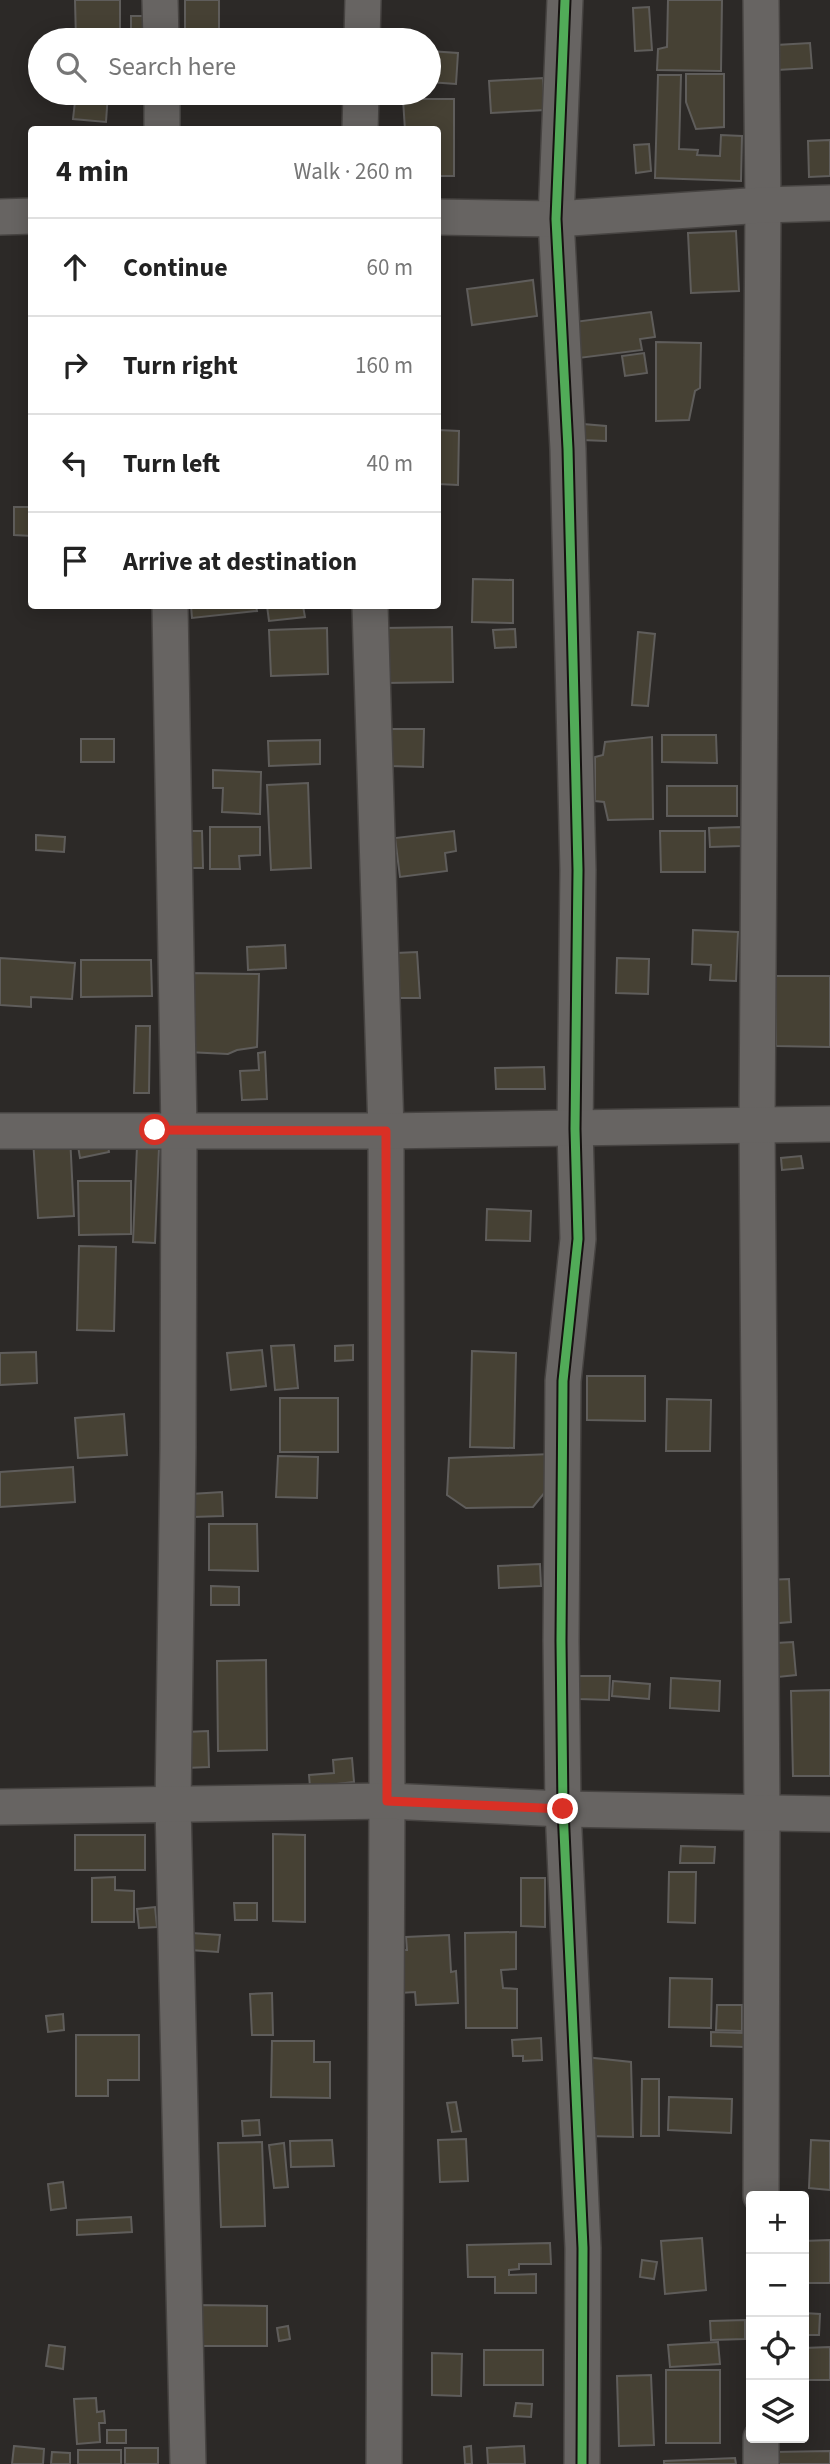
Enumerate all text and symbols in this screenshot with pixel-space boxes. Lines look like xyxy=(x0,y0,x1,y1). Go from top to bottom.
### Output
search box xyxy=(28,28,441,105)
icon: search xyxy=(52,48,90,86)
text: Search here xyxy=(108,48,236,85)
text: 4 min xyxy=(56,150,129,193)
text: Walk · 260 m xyxy=(294,155,413,188)
icon: ahead xyxy=(56,248,94,286)
text: Continue xyxy=(123,249,228,286)
text: 60 m xyxy=(366,251,413,284)
icon: right xyxy=(56,346,94,384)
text: Turn right xyxy=(123,347,238,384)
text: 160 m xyxy=(355,349,413,382)
icon: left xyxy=(56,444,94,482)
text: Turn left xyxy=(123,445,220,482)
text: 40 m xyxy=(366,447,413,480)
icon: arrive xyxy=(56,542,94,580)
text: Arrive at destination xyxy=(123,543,357,580)
route start xyxy=(139,1114,170,1145)
route end xyxy=(547,1793,578,1824)
map controls xyxy=(746,2191,809,2443)
button: + xyxy=(746,2191,809,2254)
button: − xyxy=(746,2254,809,2317)
button: locate xyxy=(746,2317,809,2380)
button: layers xyxy=(746,2380,809,2443)

